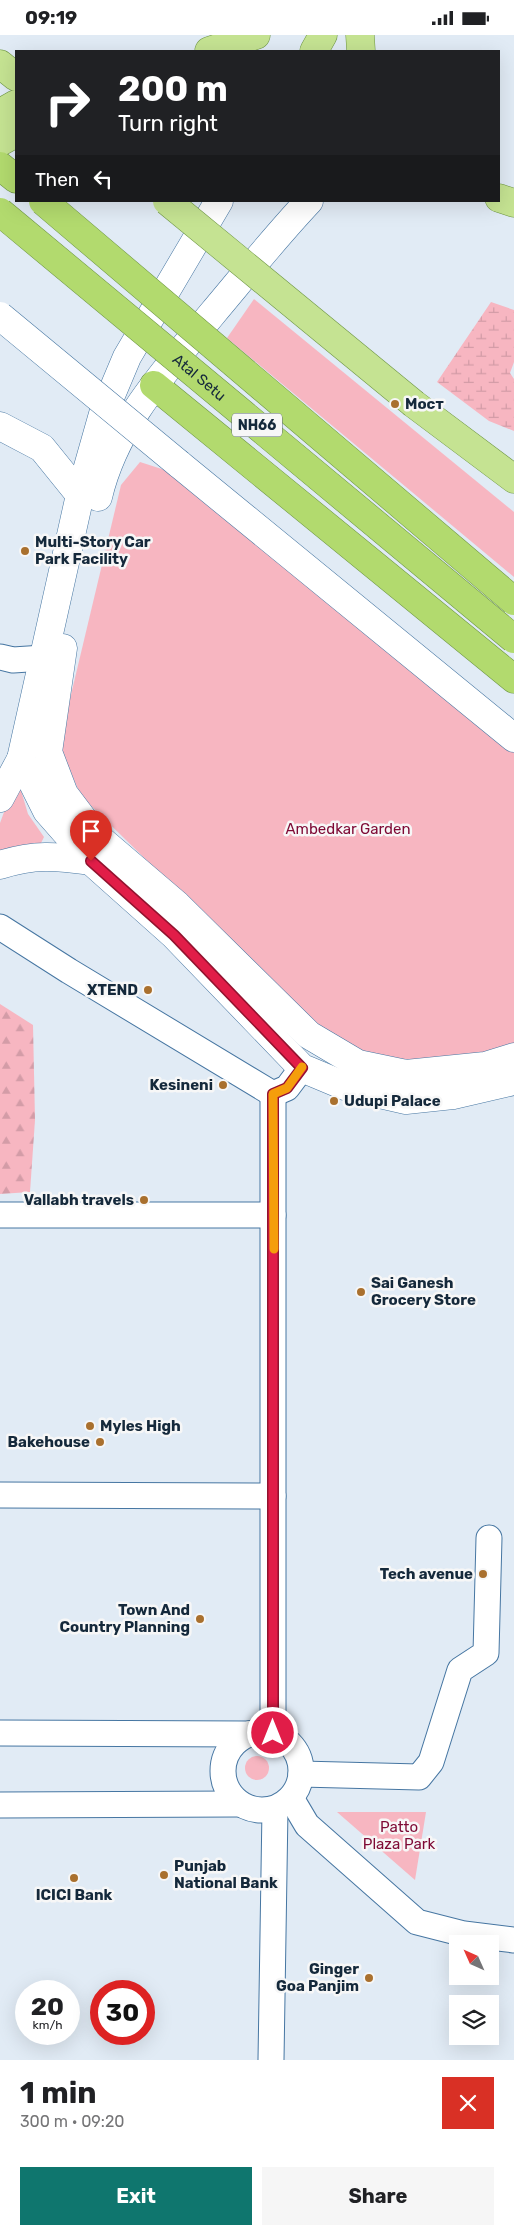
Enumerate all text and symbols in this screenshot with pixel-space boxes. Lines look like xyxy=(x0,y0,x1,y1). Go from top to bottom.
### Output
text: 09:19 xyxy=(25,6,77,29)
text: 200 m xyxy=(118,68,228,110)
icon: right xyxy=(35,70,100,135)
text: Turn right xyxy=(118,110,218,137)
icon: left xyxy=(89,165,117,193)
text: Then xyxy=(35,168,79,191)
street label: Atal Setu xyxy=(169,350,229,405)
place label: Мост xyxy=(405,395,444,413)
marker: Мост xyxy=(389,398,401,410)
road number: NH66 xyxy=(232,413,282,437)
place label: Multi-Story Car Park Facility xyxy=(35,533,151,568)
marker: Multi-Story Car Park Facility xyxy=(19,545,31,557)
pin xyxy=(70,810,112,861)
icon: arrive xyxy=(77,817,105,845)
park label: Ambedkar Garden xyxy=(286,820,411,838)
place label: XTEND xyxy=(87,981,138,999)
marker: XTEND xyxy=(142,984,154,996)
place label: Kesineni xyxy=(150,1076,213,1094)
marker: Kesineni xyxy=(217,1079,229,1091)
place label: Udupi Palace xyxy=(344,1092,441,1110)
marker: Udupi Palace xyxy=(328,1095,340,1107)
place label: Vallabh travels xyxy=(24,1191,134,1209)
marker: Vallabh travels xyxy=(138,1194,150,1206)
place label: Sai Ganesh Grocery Store xyxy=(371,1274,476,1309)
marker: Sai Ganesh Grocery Store xyxy=(355,1286,367,1298)
place label: Myles High xyxy=(100,1417,181,1435)
marker: Myles High xyxy=(84,1420,96,1432)
place label: Bakehouse xyxy=(8,1433,90,1451)
marker: Bakehouse xyxy=(94,1436,106,1448)
place label: Tech avenue xyxy=(380,1565,473,1583)
marker: Tech avenue xyxy=(477,1568,489,1580)
place label: Town And Country Planning xyxy=(60,1601,190,1636)
marker: Town And Country Planning xyxy=(194,1613,206,1625)
position arrow xyxy=(246,1706,298,1758)
park label: Patto Plaza Park xyxy=(363,1818,435,1853)
place label: Punjab National Bank xyxy=(174,1857,278,1892)
marker: Punjab National Bank xyxy=(158,1869,170,1881)
marker: ICICI Bank xyxy=(68,1872,80,1884)
place label: ICICI Bank xyxy=(36,1886,113,1904)
north arrow xyxy=(449,1935,499,1985)
map controls xyxy=(449,1935,499,2045)
place label: Ginger Goa Panjim xyxy=(276,1960,359,1995)
marker: Ginger Goa Panjim xyxy=(363,1972,375,1984)
speed limit sign: 30 xyxy=(90,1980,155,2045)
text: 20 xyxy=(31,1992,64,2021)
button: layers xyxy=(449,1995,499,2045)
text: km/h xyxy=(33,2018,62,2032)
text: 1 min xyxy=(20,2075,97,2111)
button: close xyxy=(442,2077,494,2129)
text: 300 m · 09:20 xyxy=(20,2112,125,2131)
button: Exit xyxy=(20,2167,252,2225)
button: Share xyxy=(262,2167,494,2225)

